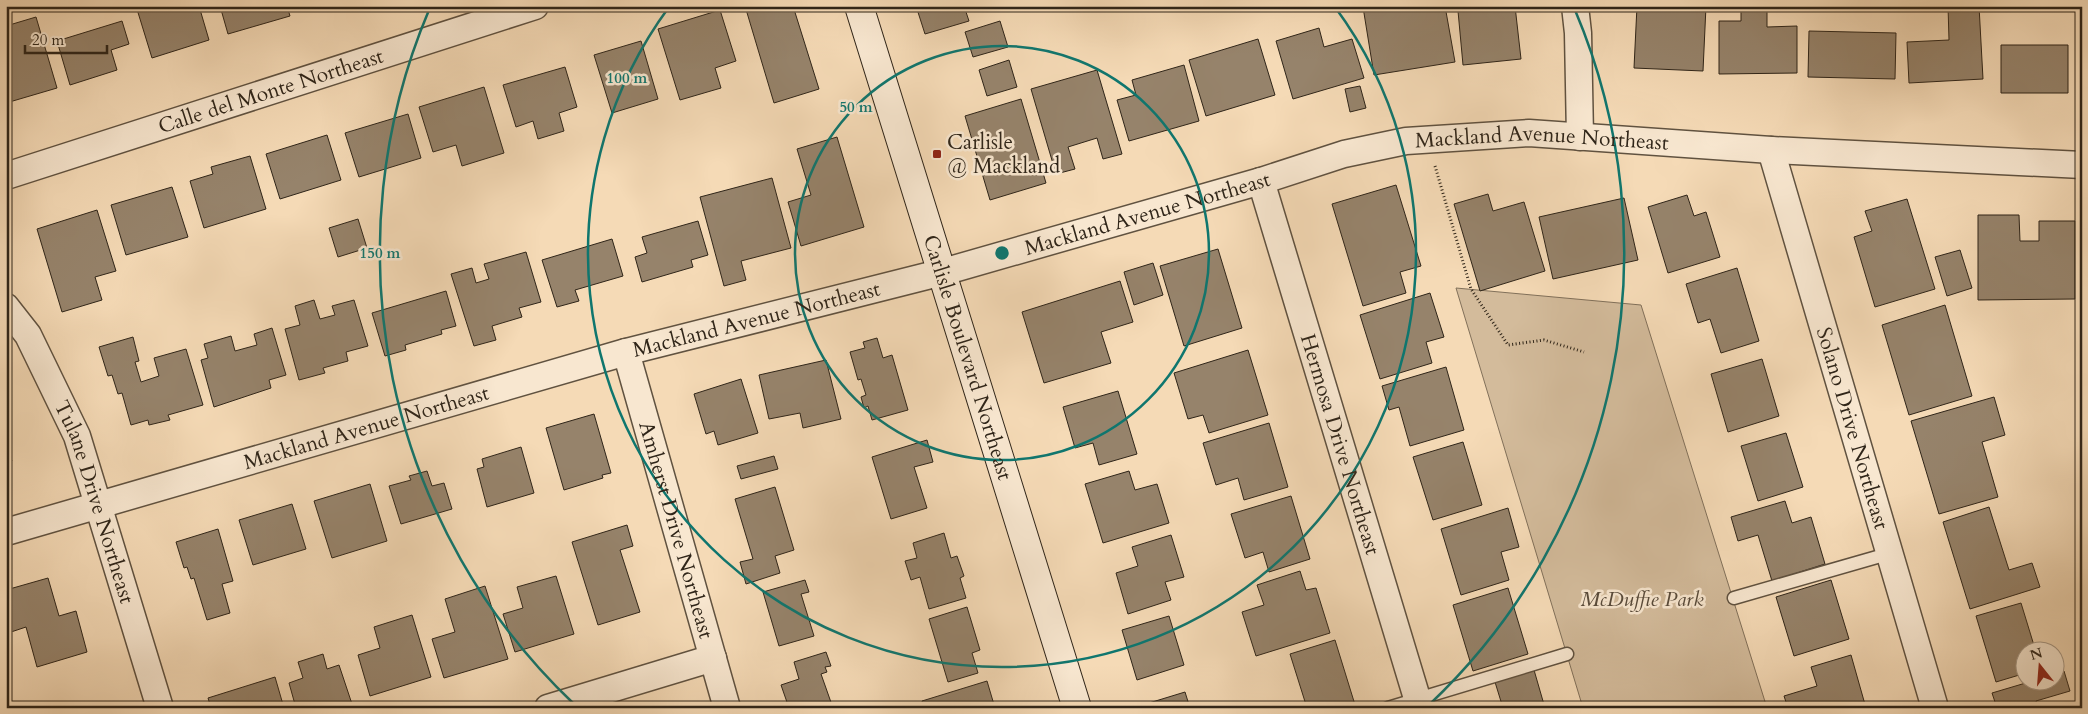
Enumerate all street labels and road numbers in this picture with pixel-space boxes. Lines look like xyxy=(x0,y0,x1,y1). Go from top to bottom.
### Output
street label: Calle del Monte Northeast xyxy=(154,41,387,141)
street label: Mackland Avenue Northeast xyxy=(1414,118,1670,157)
street label: Mackland Avenue Northeast xyxy=(1021,164,1274,262)
street label: Carlisle Boulevard Northeast xyxy=(916,231,1020,484)
street label: Mackland Avenue Northeast xyxy=(630,274,883,364)
street label: Solano Drive Northeast xyxy=(1809,324,1896,533)
street label: Hermosa Drive Northeast xyxy=(1293,330,1388,559)
street label: Mackland Avenue Northeast xyxy=(240,378,493,477)
street label: Tulane Drive Northeast xyxy=(47,395,142,607)
street label: Amherst Drive Northeast xyxy=(632,418,721,642)

